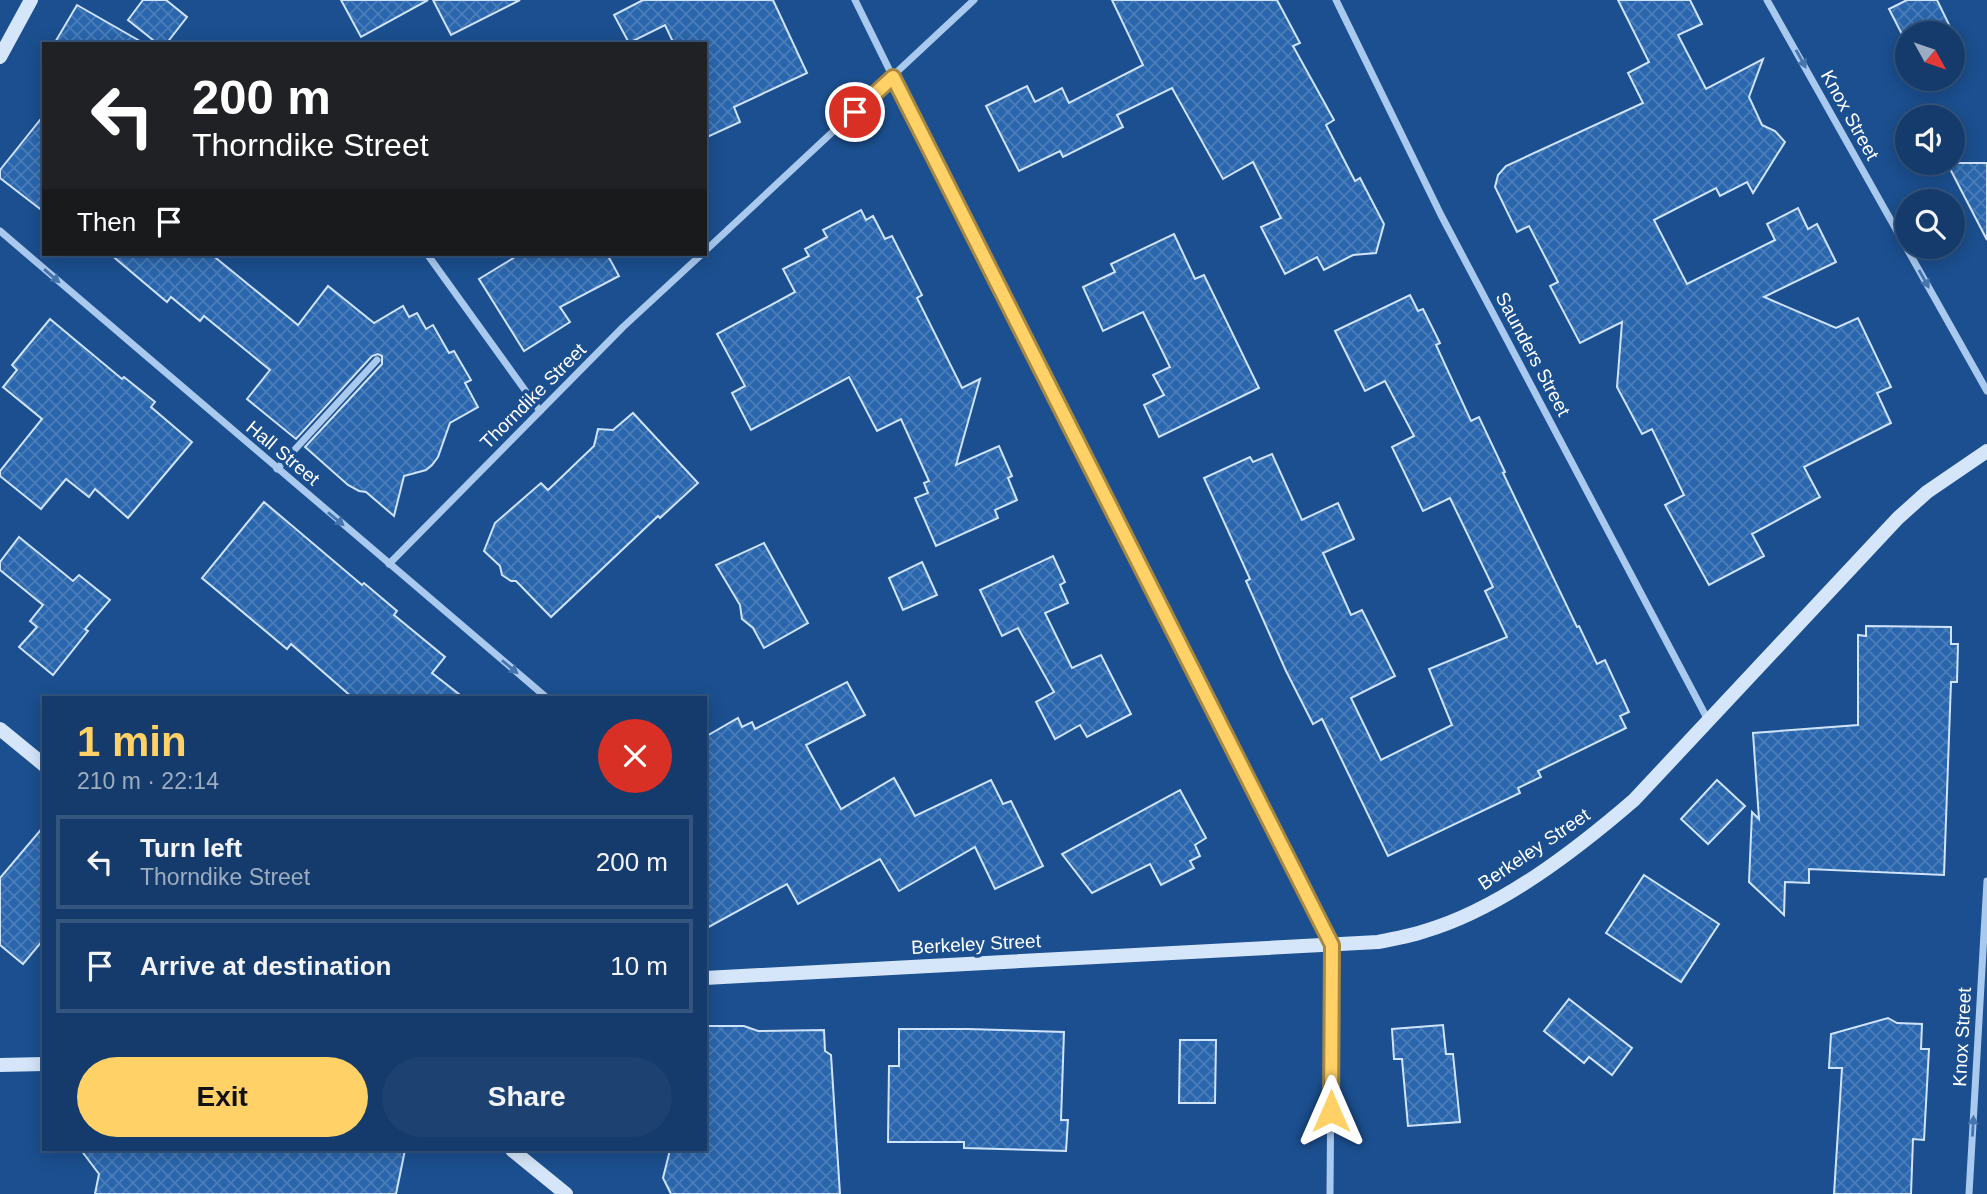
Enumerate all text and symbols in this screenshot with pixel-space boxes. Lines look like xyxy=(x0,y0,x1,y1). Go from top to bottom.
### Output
north arrow xyxy=(1895,21,1965,91)
map controls xyxy=(1895,21,1965,259)
one-way arrow xyxy=(1795,50,1807,69)
street label: Knox Street xyxy=(1817,66,1884,164)
icon: left xyxy=(77,70,168,161)
text: 200 m xyxy=(192,70,331,124)
pin xyxy=(825,82,885,142)
icon: arrive xyxy=(836,93,874,131)
button: sound xyxy=(1895,105,1965,175)
text: Thorndike Street xyxy=(192,127,429,163)
button: search xyxy=(1895,189,1965,259)
icon: arrive xyxy=(150,203,188,241)
text: Then xyxy=(77,207,136,237)
one-way arrow xyxy=(43,268,61,284)
one-way arrow xyxy=(1918,269,1930,289)
street label: Saunders Street xyxy=(1491,288,1575,420)
street label: Thorndike Street xyxy=(476,338,591,453)
street label: Hall Street xyxy=(242,416,324,490)
one-way arrow xyxy=(328,511,345,526)
one-way arrow xyxy=(501,659,518,674)
text: 1 min xyxy=(77,718,187,765)
button: close xyxy=(598,719,672,793)
text: 210 m · 22:14 xyxy=(77,768,219,794)
street label: Berkeley Street xyxy=(1474,804,1594,894)
text: Turn left xyxy=(140,833,242,863)
icon: left xyxy=(81,843,119,881)
text: 200 m xyxy=(596,847,668,877)
text: Thorndike Street xyxy=(140,864,310,890)
street label: Berkeley Street xyxy=(911,930,1042,958)
icon: arrive xyxy=(81,947,119,985)
text: Arrive at destination xyxy=(140,951,391,981)
text: 10 m xyxy=(610,951,668,981)
street label: Knox Street xyxy=(1949,986,1975,1087)
button: Exit xyxy=(77,1057,368,1137)
button: Share xyxy=(382,1057,672,1137)
position arrow xyxy=(1294,1074,1368,1148)
one-way arrow xyxy=(1968,1115,1979,1137)

